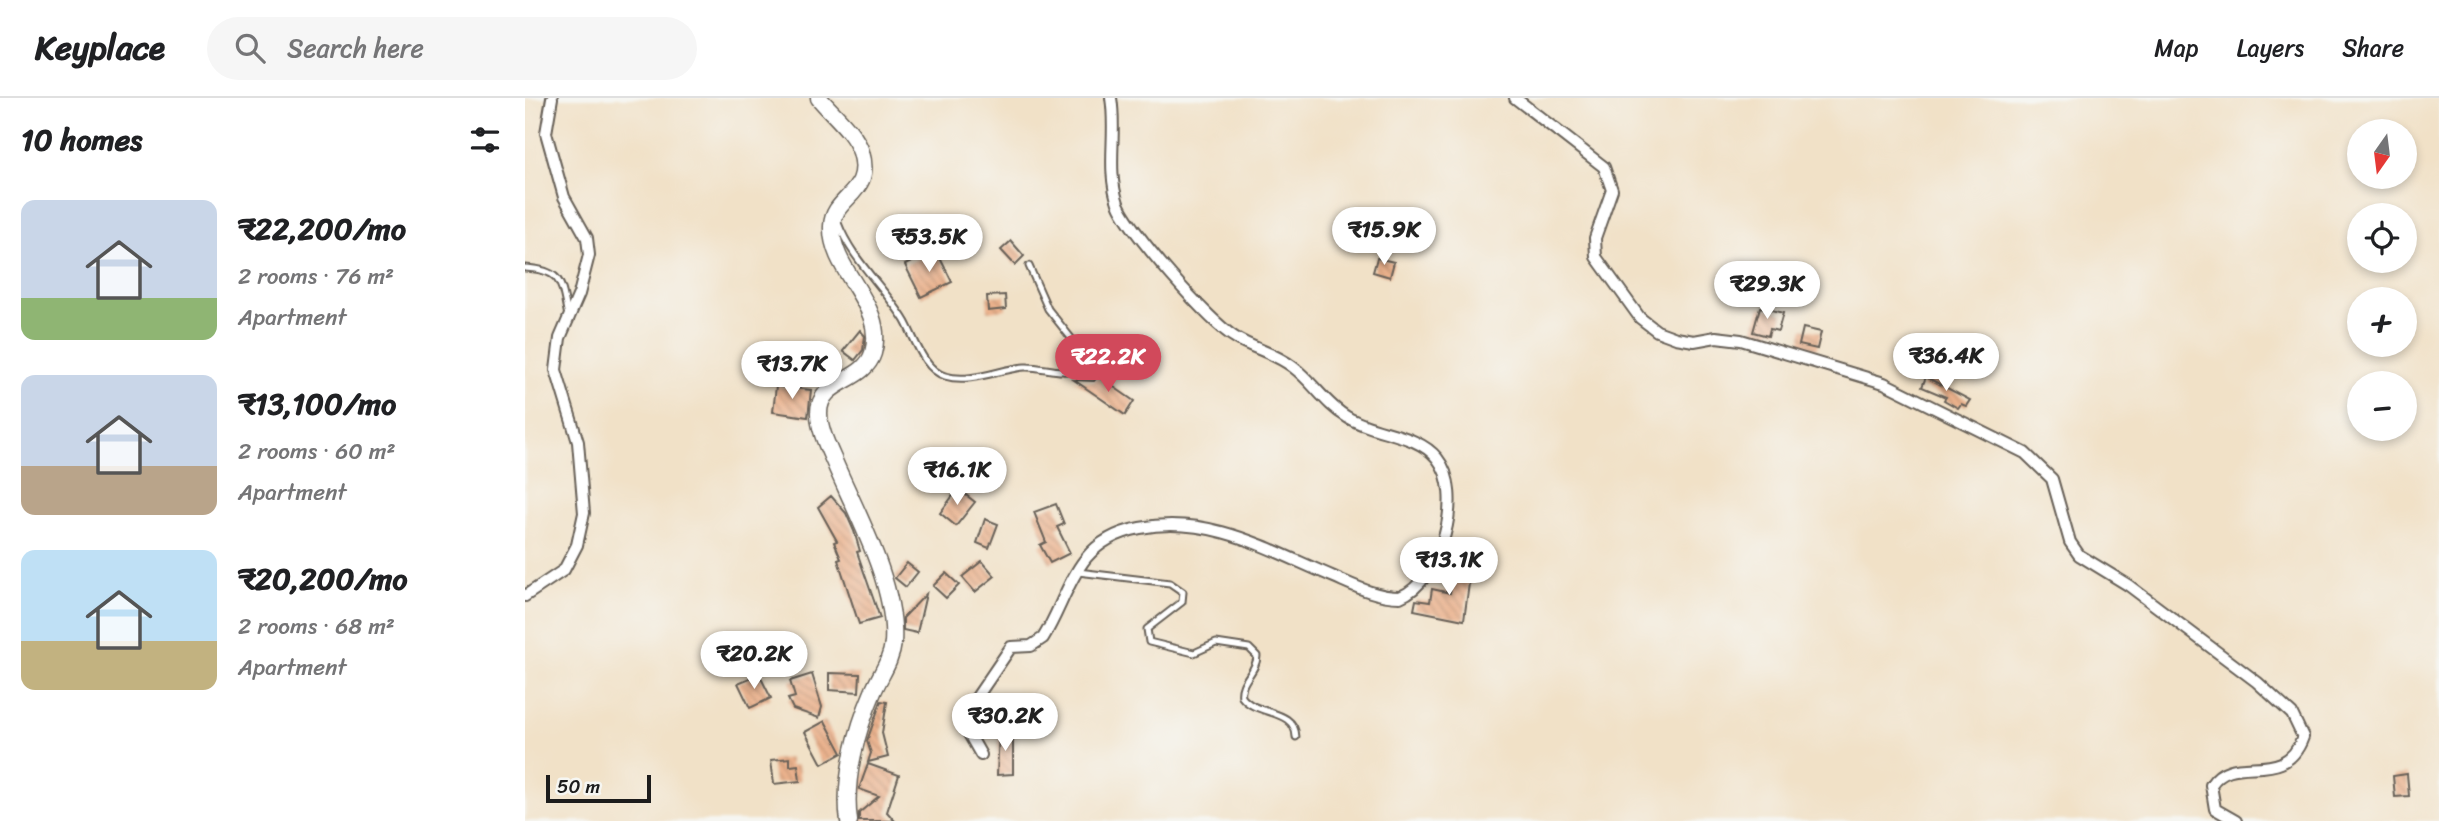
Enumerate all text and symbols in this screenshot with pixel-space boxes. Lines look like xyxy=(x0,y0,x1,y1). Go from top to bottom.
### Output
search box xyxy=(207,17,697,80)
text: Keyplace xyxy=(35,19,165,77)
text: Search here xyxy=(287,25,424,71)
text: Map xyxy=(2154,27,2199,69)
text: Layers xyxy=(2237,27,2304,69)
text: Share xyxy=(2342,27,2404,69)
icon: search xyxy=(231,29,269,67)
text: 10 homes xyxy=(21,113,142,167)
north arrow xyxy=(2347,119,2417,189)
map controls xyxy=(2347,119,2417,441)
icon: filters xyxy=(466,121,504,159)
text: ₹22,200/mo xyxy=(238,202,406,256)
button: locate xyxy=(2347,203,2417,273)
pin: ₹15.9K xyxy=(1327,208,1441,267)
text: ₹15.9K xyxy=(1348,209,1420,250)
pin: ₹53.5K xyxy=(872,214,986,274)
text: ₹53.5K xyxy=(892,216,966,257)
icon: home xyxy=(77,228,161,312)
text: 2 rooms · 76 m² xyxy=(238,256,394,297)
pin: ₹29.3K xyxy=(1710,262,1824,321)
text: ₹29.3K xyxy=(1730,263,1804,304)
button: + xyxy=(2347,287,2417,357)
text: Apartment xyxy=(238,297,347,338)
pin: ₹22.2K xyxy=(1051,334,1165,394)
pin: ₹36.4K xyxy=(1889,334,2003,393)
text: ₹36.4K xyxy=(1909,335,1983,376)
text: ₹22.2K xyxy=(1071,336,1145,377)
pin: ₹13.7K xyxy=(735,342,849,401)
text: ₹13.7K xyxy=(757,343,827,384)
button: − xyxy=(2347,371,2417,441)
text: ₹13,100/mo xyxy=(238,377,396,431)
icon: home xyxy=(77,403,161,487)
text: 2 rooms · 60 m² xyxy=(238,431,396,472)
pin: ₹16.1K xyxy=(900,448,1014,507)
text: ₹16.1K xyxy=(924,449,990,490)
text: Apartment xyxy=(238,472,347,513)
pin: ₹13.1K xyxy=(1392,538,1506,597)
text: ₹13.1K xyxy=(1416,539,1482,580)
text: ₹20,200/mo xyxy=(238,552,408,606)
icon: home xyxy=(77,578,161,662)
text: 2 rooms · 68 m² xyxy=(238,606,395,647)
pin: ₹20.2K xyxy=(697,632,811,691)
text: ₹20.2K xyxy=(717,633,791,674)
text: Apartment xyxy=(238,647,347,688)
pin: ₹30.2K xyxy=(948,694,1062,753)
text: ₹30.2K xyxy=(968,695,1042,736)
text: 50 m xyxy=(557,770,600,803)
scale bar xyxy=(546,772,651,804)

